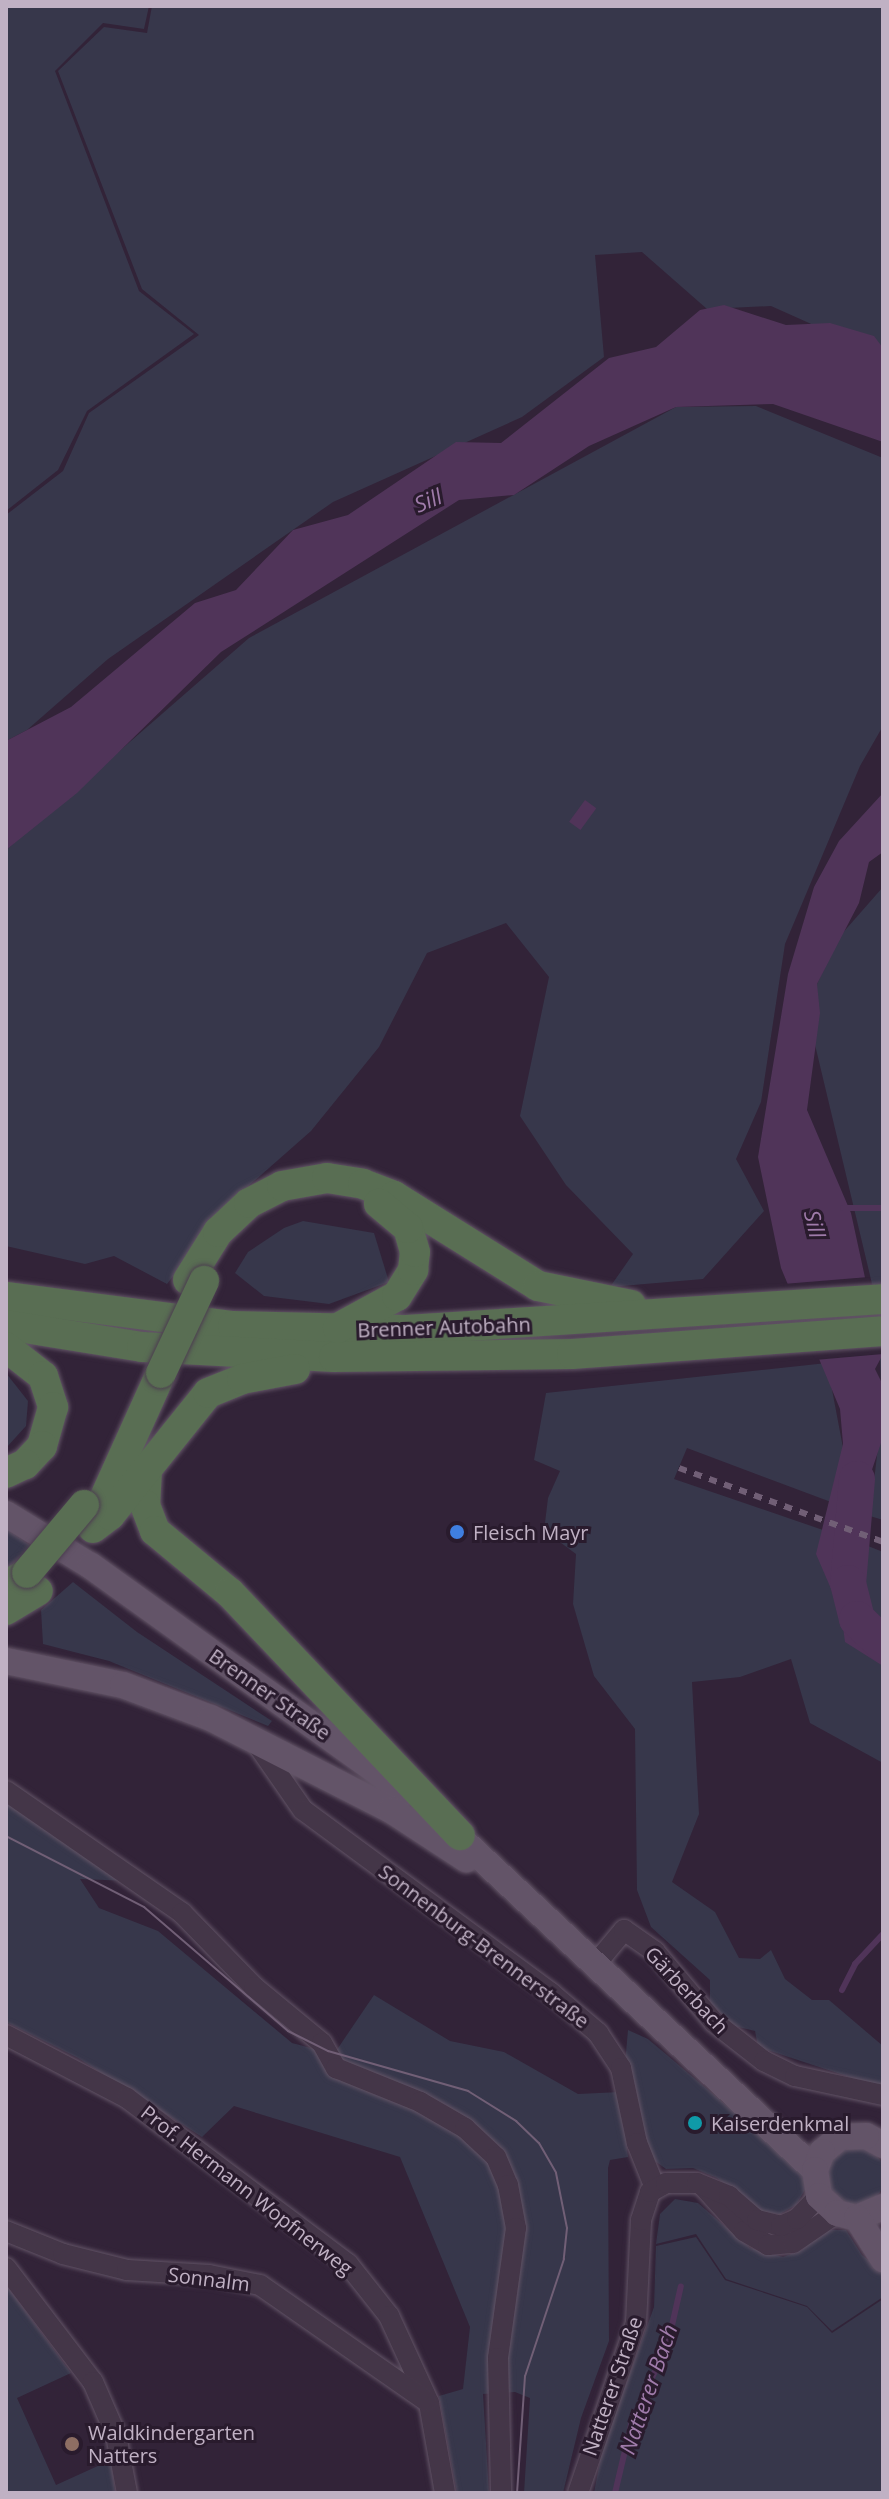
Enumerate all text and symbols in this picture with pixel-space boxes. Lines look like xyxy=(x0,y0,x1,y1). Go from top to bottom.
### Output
water label: Sill xyxy=(410,483,446,517)
water label: Sill xyxy=(799,1208,831,1240)
street label: Brenner Autobahn xyxy=(357,1312,531,1342)
place label: Fleisch Mayr xyxy=(473,1520,589,1544)
marker: Fleisch Mayr xyxy=(448,1523,466,1541)
street label: Brenner Straße xyxy=(205,1643,335,1745)
street label: Sonnenburg-Brennerstraße xyxy=(374,1859,594,2033)
street label: Gärberbach xyxy=(640,1941,734,2039)
street label: Prof. Hermann Wopfnerweg xyxy=(137,2100,357,2280)
place label: Kaiserdenkmal xyxy=(711,2111,849,2135)
marker: Kaiserdenkmal xyxy=(686,2114,704,2132)
street label: Sonnalm xyxy=(167,2262,251,2296)
street label: Natterer Straße xyxy=(577,2313,647,2459)
water label: Natterer Bach xyxy=(613,2321,683,2457)
place label: Waldkindergarten Natters xyxy=(88,2420,255,2467)
marker: Waldkindergarten Natters xyxy=(63,2435,81,2453)

